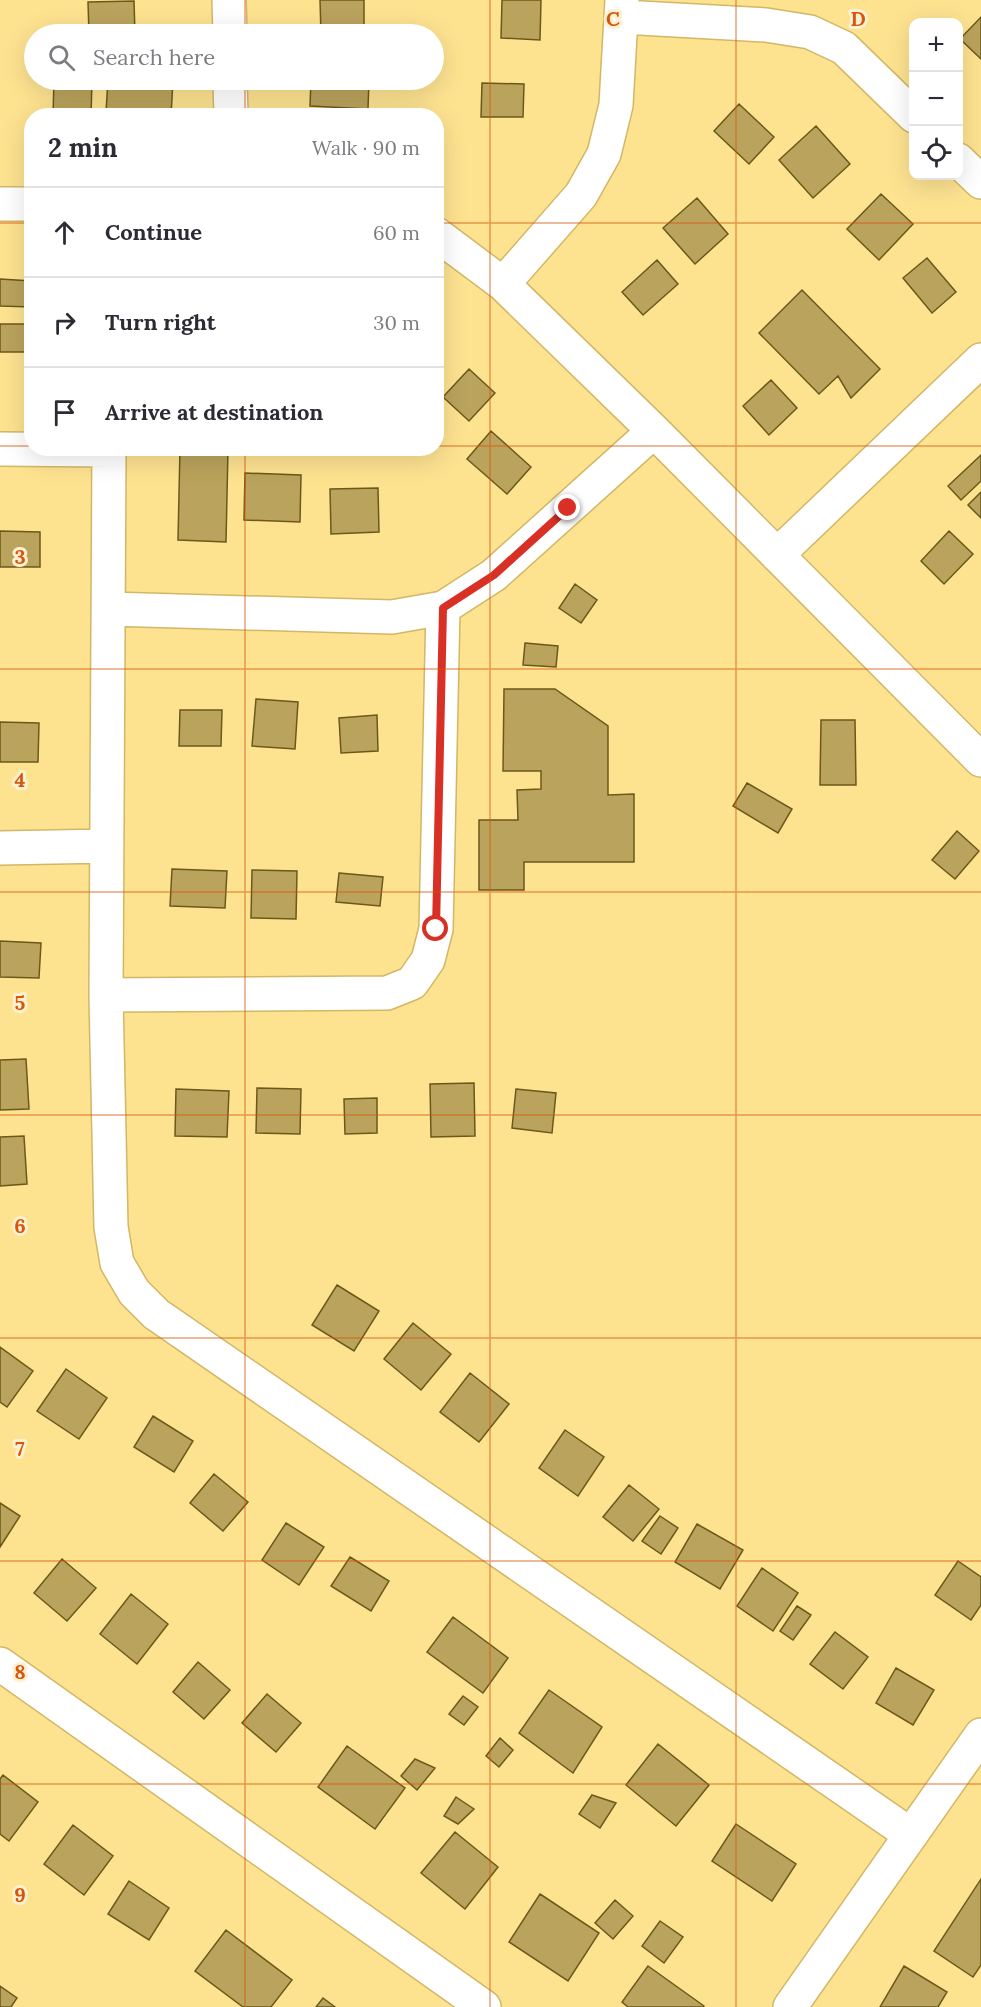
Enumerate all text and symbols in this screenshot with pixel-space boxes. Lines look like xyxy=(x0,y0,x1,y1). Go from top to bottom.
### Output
text: C xyxy=(606,6,620,31)
text: D xyxy=(850,6,866,31)
map controls xyxy=(909,18,963,180)
button: + xyxy=(909,18,963,72)
search box xyxy=(24,24,444,90)
icon: search xyxy=(45,41,78,74)
text: Search here xyxy=(93,43,215,71)
button: − xyxy=(909,72,963,126)
button: locate xyxy=(909,126,963,180)
text: 2 min xyxy=(48,131,118,164)
text: Walk · 90 m xyxy=(312,135,420,160)
icon: ahead xyxy=(48,216,81,249)
text: Continue xyxy=(105,218,202,246)
text: 60 m xyxy=(373,220,420,245)
icon: right xyxy=(48,306,81,339)
text: Turn right xyxy=(105,308,216,336)
text: 30 m xyxy=(373,310,420,335)
icon: arrive xyxy=(48,396,81,429)
text: Arrive at destination xyxy=(105,398,323,426)
route end xyxy=(554,494,580,520)
text: 3 xyxy=(14,544,26,569)
text: 4 xyxy=(15,767,26,792)
route start xyxy=(422,915,448,941)
text: 5 xyxy=(15,990,26,1015)
text: 6 xyxy=(14,1213,26,1238)
text: 7 xyxy=(15,1436,25,1461)
text: 8 xyxy=(14,1659,26,1684)
text: 9 xyxy=(14,1882,26,1907)

